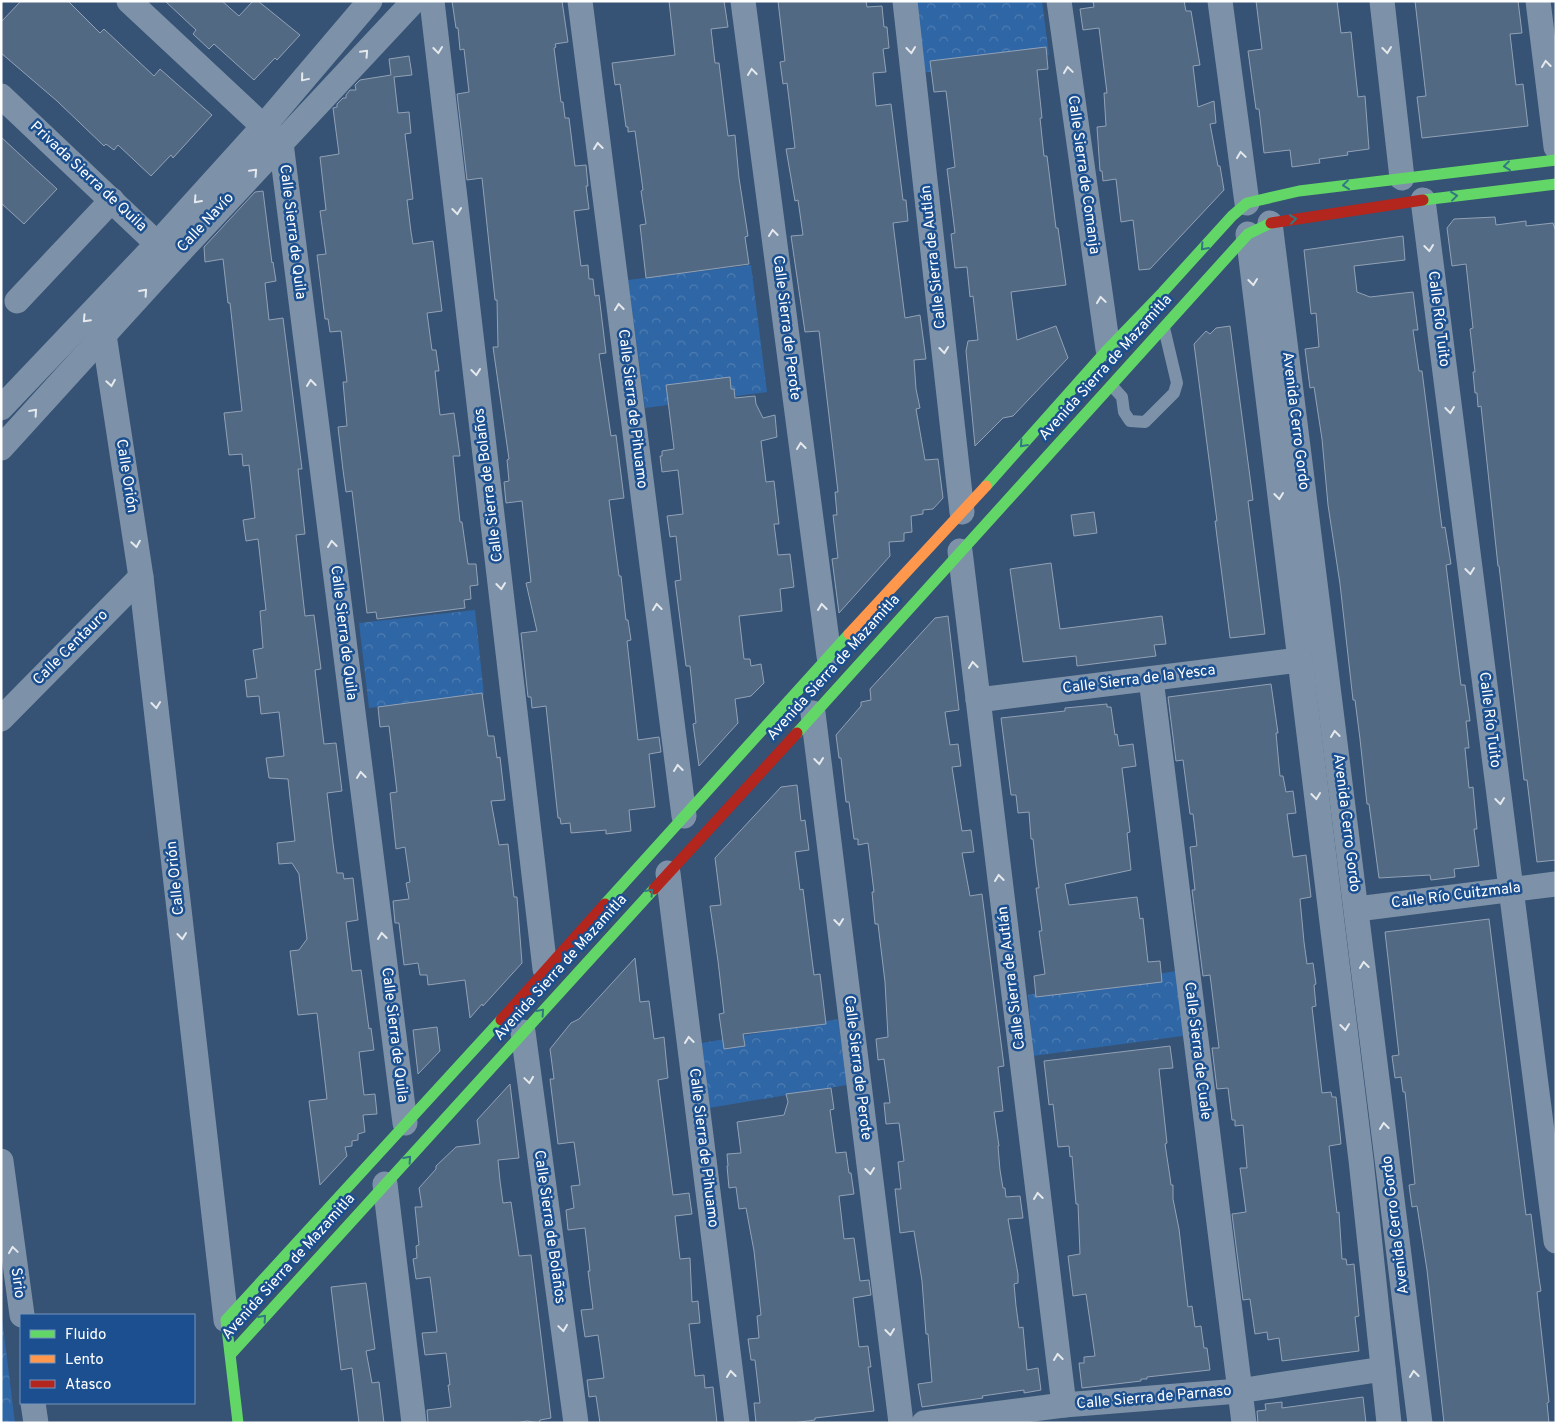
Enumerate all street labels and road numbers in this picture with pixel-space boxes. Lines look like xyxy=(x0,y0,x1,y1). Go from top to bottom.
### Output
street label: Calle Sierra de Comanja xyxy=(1062,94,1104,256)
street label: Privada Sierra de Quila xyxy=(26,118,150,236)
street label: Calle Sierra de Quila xyxy=(274,163,310,301)
street label: Calle Sierra de Autlán xyxy=(917,184,951,330)
street label: Calle Navío xyxy=(173,189,239,257)
street label: Calle Sierra de Perote xyxy=(768,254,804,402)
street label: Calle Río Tuito xyxy=(1423,270,1453,368)
street label: Avenida Sierra de Mazamitla xyxy=(1035,291,1177,445)
street label: Calle Sierra de Pihuamo xyxy=(613,328,651,490)
street label: Avenida Cerro Gordo xyxy=(1277,351,1313,491)
street label: Calle Sierra de Bolaños xyxy=(470,407,508,563)
street label: Calle Orión xyxy=(111,438,141,514)
street label: Calle Sierra de Quila xyxy=(325,564,361,702)
street label: Avenida Sierra de Mazamitla xyxy=(763,591,905,745)
street label: Calle Centauro xyxy=(29,606,113,690)
street label: Calle Sierra de la Yesca xyxy=(1062,661,1216,699)
street label: Calle Río Tuito xyxy=(1474,671,1504,769)
street label: Avenida Cerro Gordo xyxy=(1328,753,1364,893)
street label: Calle Orión xyxy=(163,840,189,916)
street label: Calle Río Cuitzmala xyxy=(1390,879,1522,913)
street label: Avenida Sierra de Mazamitla xyxy=(490,891,632,1045)
street label: Calle Sierra de Autlán xyxy=(994,905,1030,1051)
street label: Calle Sierra de Quila xyxy=(376,966,412,1104)
street label: Calle Sierra de Cuale xyxy=(1179,981,1215,1121)
street label: Calle Sierra de Perote xyxy=(839,994,875,1142)
street label: Calle Sierra de Pihuamo xyxy=(684,1067,722,1229)
street label: Calle Sierra de Bolaños xyxy=(529,1149,569,1305)
street label: Avenida Cerro Gordo xyxy=(1378,1155,1414,1295)
street label: Avenida Sierra de Mazamitla xyxy=(218,1190,360,1344)
street label: Sirio xyxy=(5,1266,29,1300)
street label: Calle Sierra de Parnaso xyxy=(1076,1382,1232,1414)

